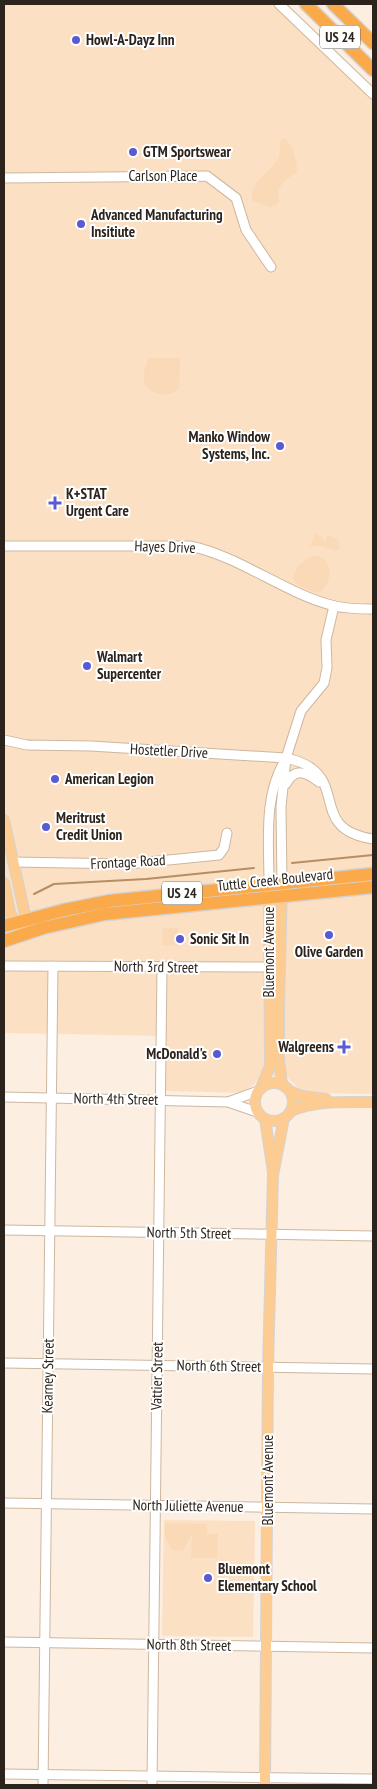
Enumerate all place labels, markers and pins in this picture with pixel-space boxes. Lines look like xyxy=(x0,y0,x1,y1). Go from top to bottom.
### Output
place label: Howl-A-Dayz Inn xyxy=(86,30,175,49)
marker: Howl-A-Dayz Inn xyxy=(70,34,82,46)
place label: GTM Sportswear xyxy=(143,142,231,161)
marker: GTM Sportswear xyxy=(127,146,139,158)
place label: Advanced Manufacturing Insitiute xyxy=(90,205,223,241)
marker: Advanced Manufacturing Insitiute xyxy=(75,218,87,230)
place label: Manko Window Systems, Inc. xyxy=(189,427,271,463)
marker: Manko Window Systems, Inc. xyxy=(274,440,286,452)
place label: K+STAT Urgent Care xyxy=(66,484,129,520)
marker: K+STAT Urgent Care xyxy=(48,496,62,510)
place label: Walmart Supercenter xyxy=(96,647,162,683)
marker: Walmart Supercenter xyxy=(81,660,93,672)
place label: American Legion xyxy=(64,769,154,788)
marker: American Legion xyxy=(49,773,61,785)
place label: Meritrust Credit Union xyxy=(56,808,123,844)
marker: Meritrust Credit Union xyxy=(40,821,52,833)
place label: Sonic Sit In xyxy=(190,929,249,948)
marker: Olive Garden xyxy=(323,929,335,941)
marker: Sonic Sit In xyxy=(174,933,186,945)
place label: Olive Garden xyxy=(295,942,363,961)
place label: Walgreens xyxy=(277,1037,334,1056)
marker: Walgreens xyxy=(338,1041,350,1053)
place label: McDonald's xyxy=(146,1044,207,1063)
marker: McDonald's xyxy=(211,1048,223,1060)
place label: Bluemont Elementary School xyxy=(218,1559,317,1595)
marker: Bluemont Elementary School xyxy=(202,1572,214,1584)

